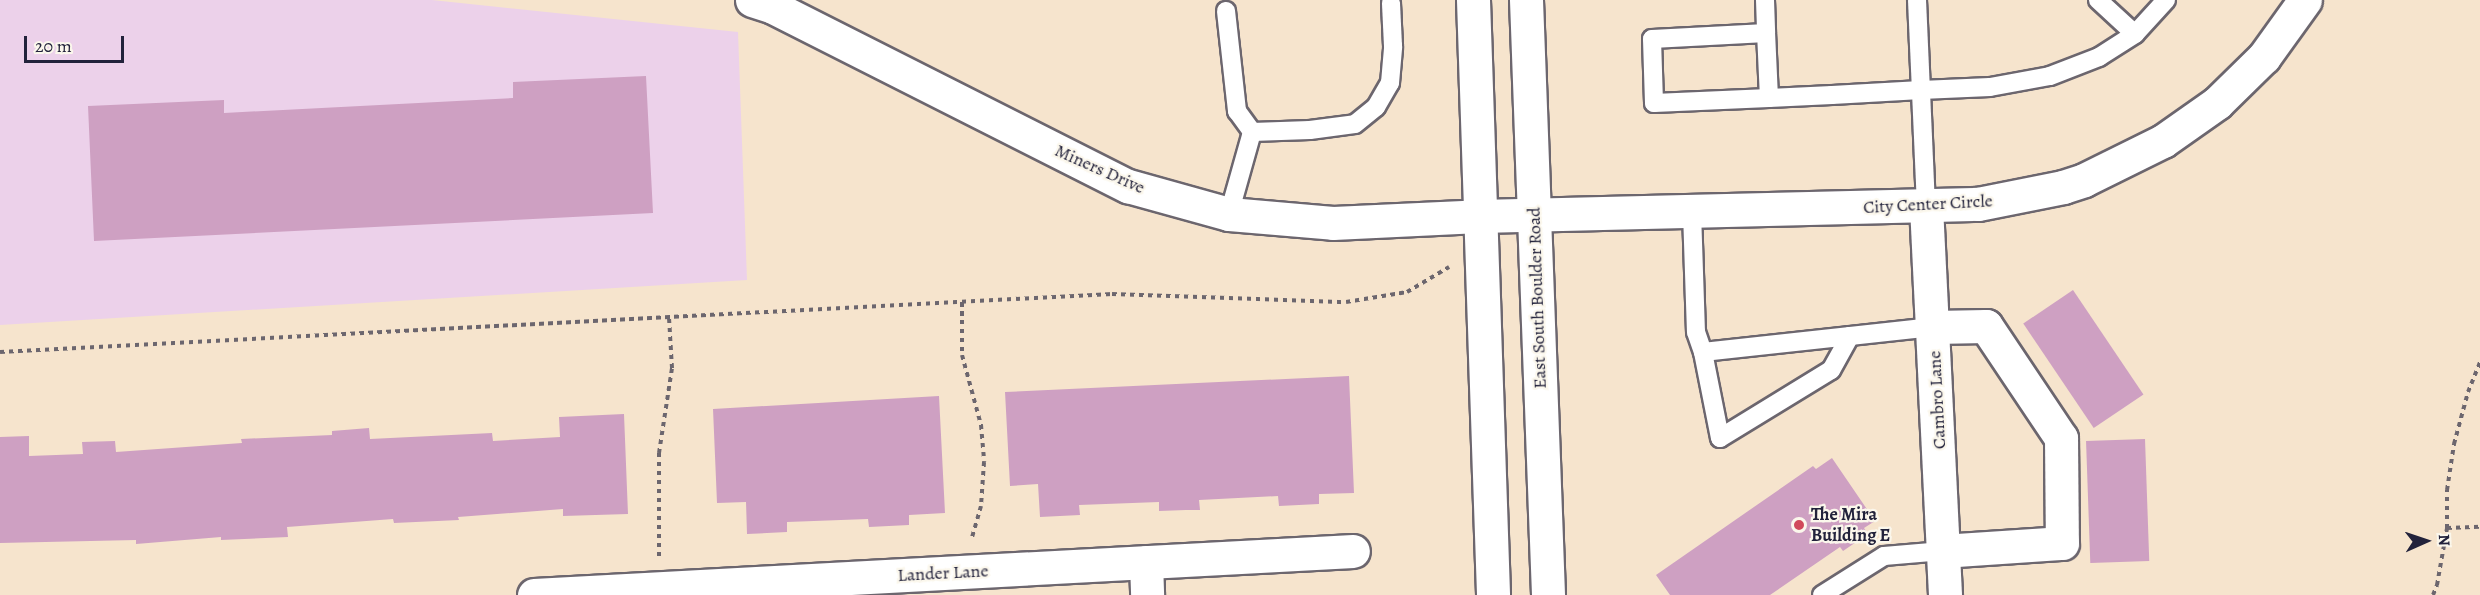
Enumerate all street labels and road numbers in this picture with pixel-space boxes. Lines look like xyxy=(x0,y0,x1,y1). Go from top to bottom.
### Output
street label: Miners Drive xyxy=(1052,140,1148,198)
street label: City Center Circle xyxy=(1863,190,1993,218)
street label: East South Boulder Road xyxy=(1523,207,1551,389)
street label: Cambro Lane xyxy=(1924,350,1950,450)
street label: Lander Lane xyxy=(897,560,989,586)

